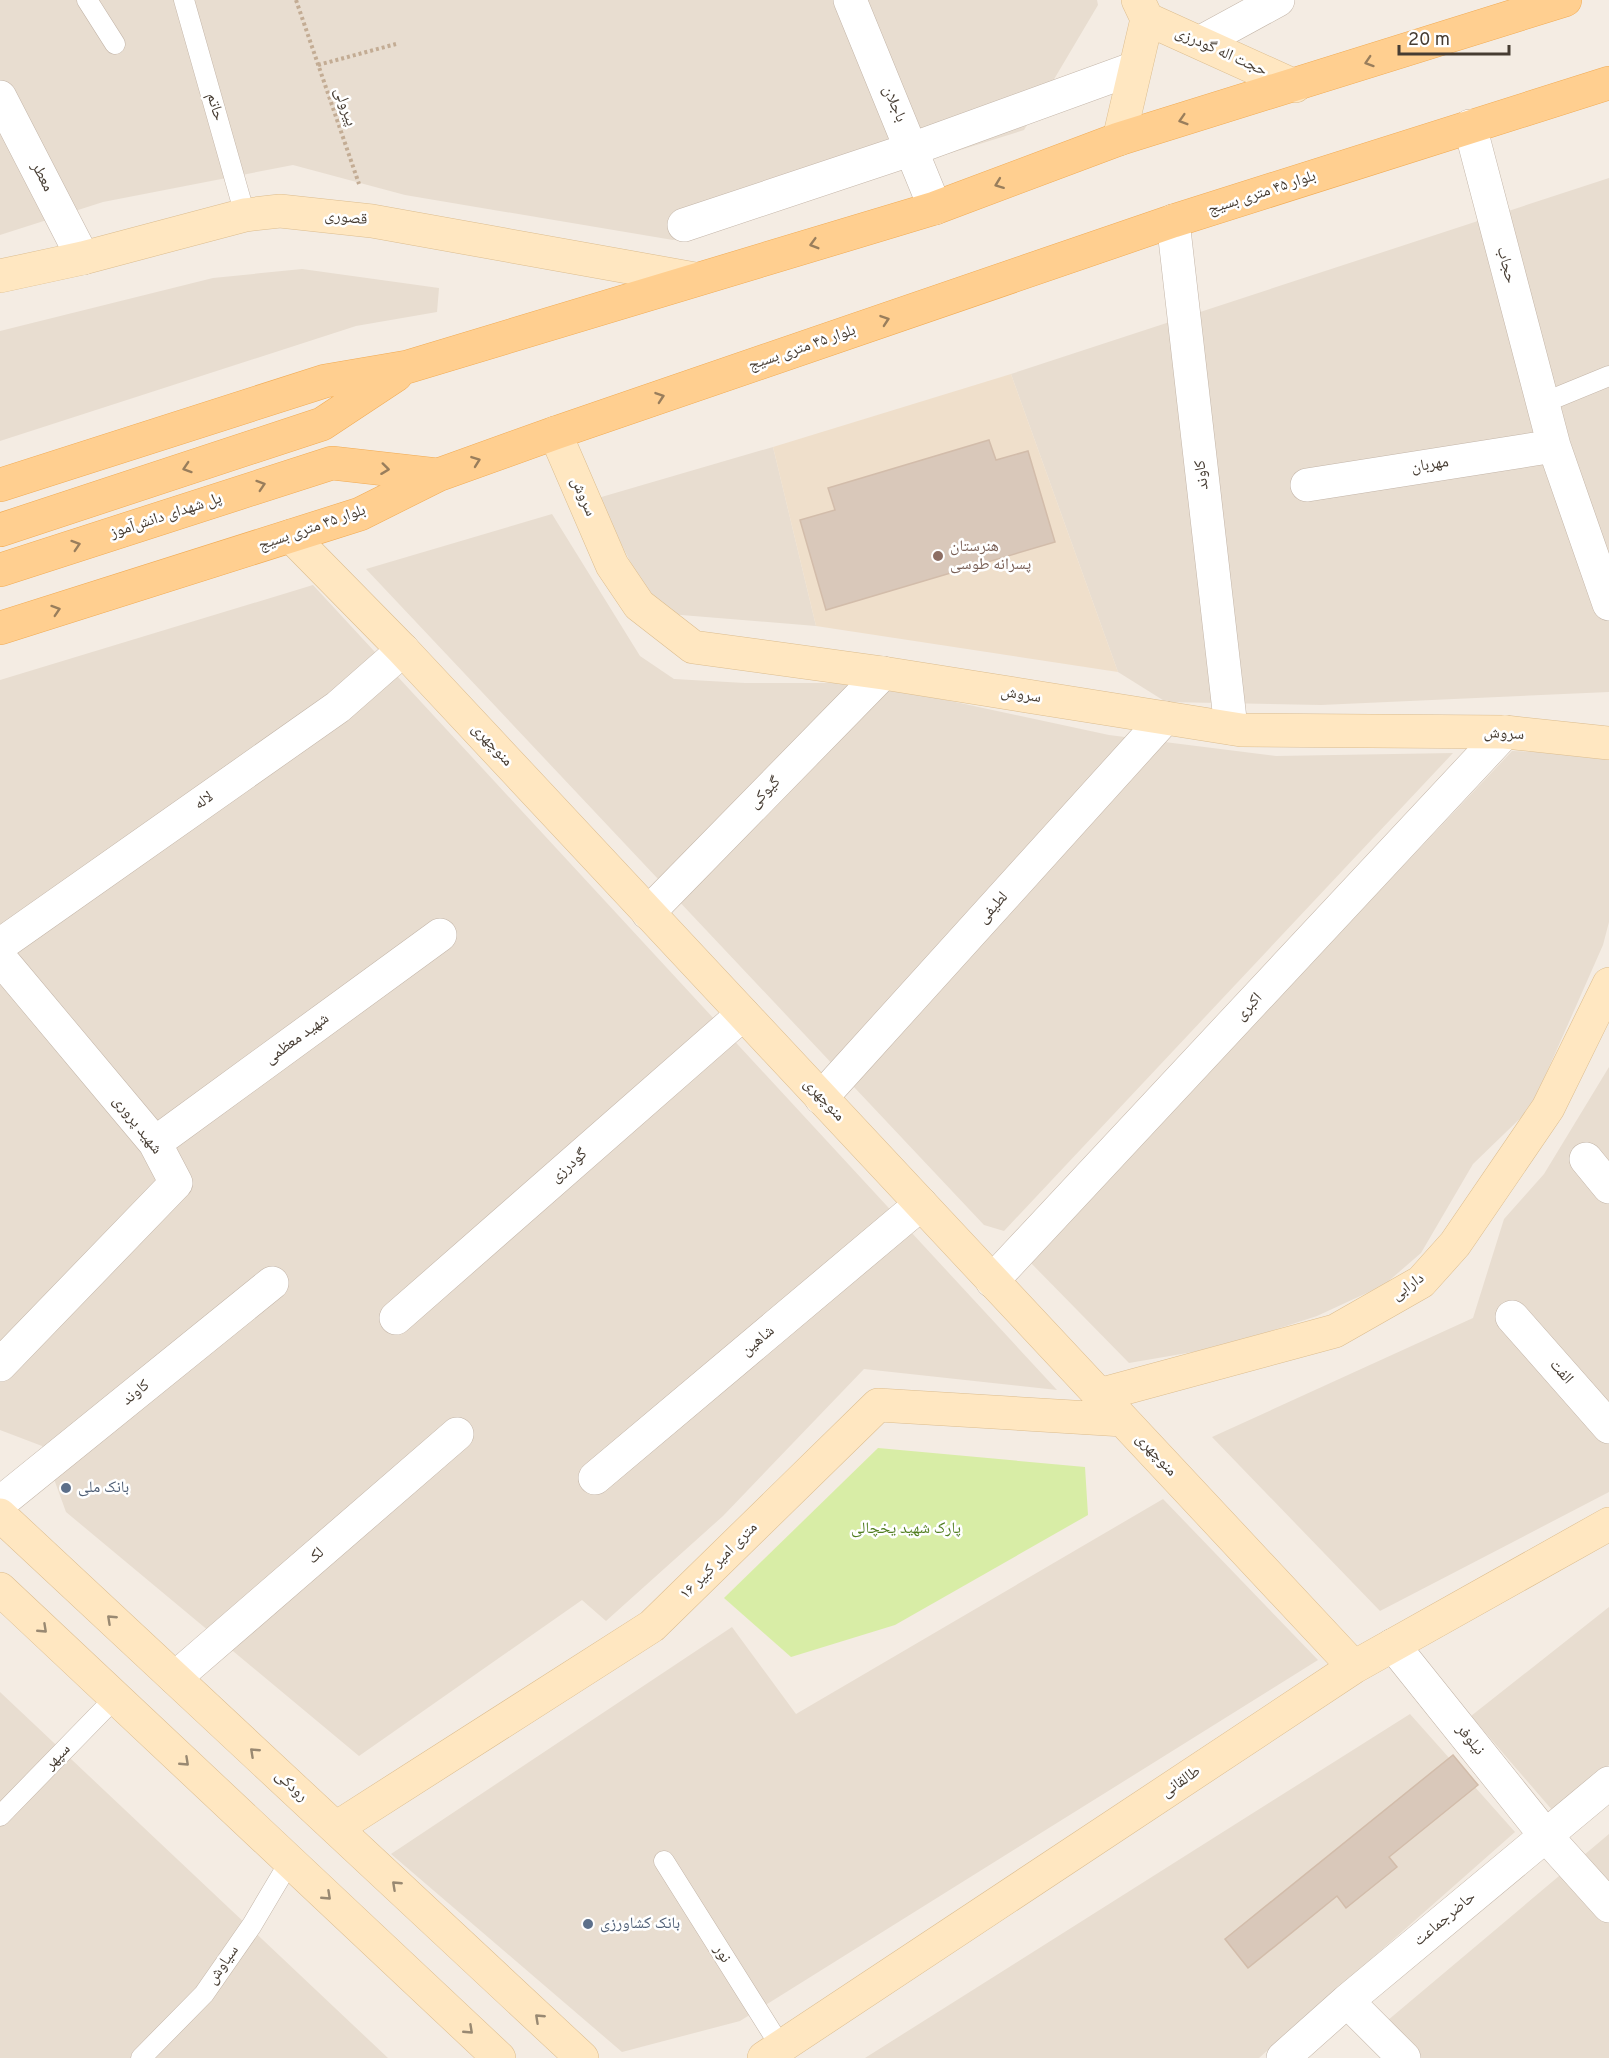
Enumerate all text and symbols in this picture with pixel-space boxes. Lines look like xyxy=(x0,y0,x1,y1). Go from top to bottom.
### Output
scale bar xyxy=(1399,18,1508,56)
street label: حجت اله گودرزی xyxy=(1172,23,1270,81)
text: 20 m xyxy=(1408,29,1450,52)
one-way arrow xyxy=(1364,55,1375,67)
street label: باجلان xyxy=(877,83,911,125)
street label: پیرولی xyxy=(329,85,361,129)
street label: حاتم xyxy=(202,91,228,123)
one-way arrow xyxy=(1178,113,1189,125)
street label: معطر xyxy=(26,158,58,195)
street label: بلوار ۴۵ متری بسیج xyxy=(1206,166,1318,220)
one-way arrow xyxy=(994,177,1005,190)
street label: قصوری xyxy=(324,206,368,230)
one-way arrow xyxy=(809,237,820,249)
street label: حجاب xyxy=(1492,244,1520,286)
one-way arrow xyxy=(879,314,890,327)
street label: بلوار ۴۵ متری بسیج xyxy=(746,320,858,376)
one-way arrow xyxy=(654,391,665,404)
street label: مهربان xyxy=(1410,452,1450,478)
one-way arrow xyxy=(471,456,481,469)
street label: کاوند xyxy=(1190,458,1214,491)
one-way arrow xyxy=(182,461,193,474)
one-way arrow xyxy=(380,462,389,475)
street label: سروش xyxy=(566,474,600,520)
one-way arrow xyxy=(255,480,266,493)
street label: پل شهدای دانش‌آموز xyxy=(107,488,225,544)
street label: بلوار ۴۵ متری بسیج xyxy=(256,500,368,556)
place label: هنرستان پسرانه طوسی xyxy=(950,537,1032,575)
one-way arrow xyxy=(70,540,81,552)
marker: هنرستان پسرانه طوسی xyxy=(931,549,945,563)
one-way arrow xyxy=(50,605,61,617)
street label: سروش xyxy=(999,682,1043,708)
street label: منوچهری xyxy=(467,719,517,771)
street label: سروش xyxy=(1483,723,1525,745)
street label: گیوکی xyxy=(745,772,785,813)
street label: لاله xyxy=(191,787,217,815)
street label: لطیفی xyxy=(973,888,1013,928)
street label: اکبری xyxy=(1231,989,1267,1025)
street label: شهید معظمی xyxy=(261,1009,333,1069)
street label: منوچهری xyxy=(799,1074,849,1126)
street label: شهید پروری xyxy=(108,1092,166,1158)
street label: گودرزی xyxy=(546,1144,592,1188)
street label: دارابی xyxy=(1388,1269,1428,1305)
street label: شاهین xyxy=(737,1321,779,1361)
street label: الفت xyxy=(1545,1355,1577,1389)
street label: کاوند xyxy=(118,1376,154,1410)
street label: منوچهری xyxy=(1131,1429,1181,1481)
place label: بانک ملی xyxy=(78,1478,129,1498)
marker: بانک ملی xyxy=(59,1481,73,1495)
street label: ۱۶ متری امیر کبیر xyxy=(676,1518,762,1604)
park label: پارک شهید یخچالی xyxy=(851,1519,961,1539)
street label: لک xyxy=(303,1543,329,1569)
one-way arrow xyxy=(108,1615,118,1626)
one-way arrow xyxy=(36,1622,46,1633)
street label: نیلوفر xyxy=(1451,1719,1489,1760)
street label: سپهر xyxy=(40,1740,75,1775)
one-way arrow xyxy=(250,1748,260,1759)
one-way arrow xyxy=(178,1755,188,1766)
street label: طالقانی xyxy=(1157,1762,1205,1802)
street label: رودکی xyxy=(270,1766,312,1806)
one-way arrow xyxy=(393,1881,403,1892)
street label: حاضرجماعت xyxy=(1410,1887,1480,1951)
one-way arrow xyxy=(320,1888,331,1899)
place label: بانک کشاورزی xyxy=(600,1914,680,1934)
marker: بانک کشاورزی xyxy=(581,1917,595,1931)
street label: نور xyxy=(708,1940,735,1967)
street label: سیاوش xyxy=(202,1941,244,1989)
one-way arrow xyxy=(535,2014,545,2025)
one-way arrow xyxy=(461,2022,472,2033)

